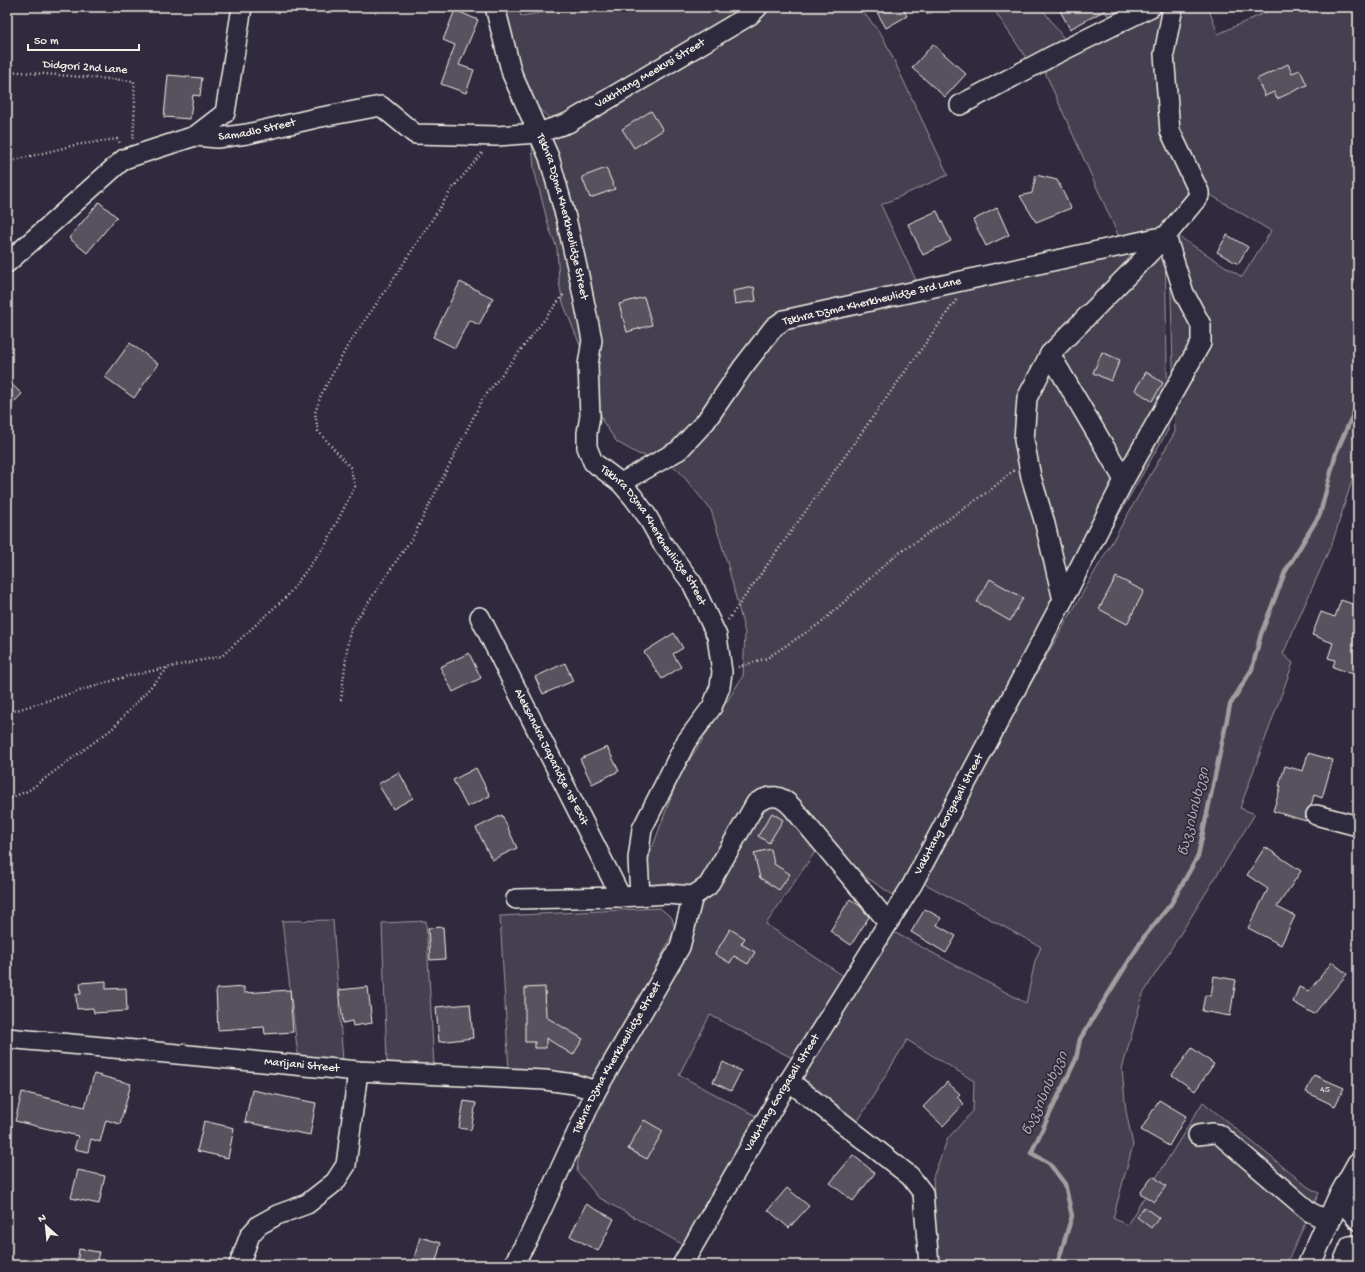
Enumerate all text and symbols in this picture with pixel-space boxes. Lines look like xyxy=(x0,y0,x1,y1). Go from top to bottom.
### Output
scale bar xyxy=(28,26,139,52)
text: 50 m xyxy=(34,35,59,49)
street label: Vakhtang Meekvsi Street xyxy=(592,36,709,113)
street label: Didgori 2nd Lane xyxy=(41,58,128,78)
street label: Samadlo Street xyxy=(218,116,298,145)
street label: Tskhra Dzma Kherkheulidze Street xyxy=(532,131,591,302)
street label: Tskhra Dzma Kherkheulidze 3rd Lane xyxy=(780,274,963,330)
street label: Tskhra Dzma Kherkheulidze Street xyxy=(596,462,709,609)
street label: Aleksandra Japaridze 1st Exit xyxy=(510,687,591,829)
street label: Vakhtang Gorgasali Street xyxy=(911,751,988,878)
water label: წავკისისხევი xyxy=(1176,765,1213,858)
street label: Tskhra Dzma Kherkheulidze Street xyxy=(570,979,666,1137)
street label: Vakhtang Gorgasali Street xyxy=(741,1031,824,1155)
water label: წავკისისხევი xyxy=(1019,1049,1072,1138)
street label: Marijani Street xyxy=(264,1055,341,1076)
house number: 45 xyxy=(1320,1084,1330,1096)
north arrow xyxy=(26,1206,66,1246)
text: N xyxy=(36,1212,48,1226)

